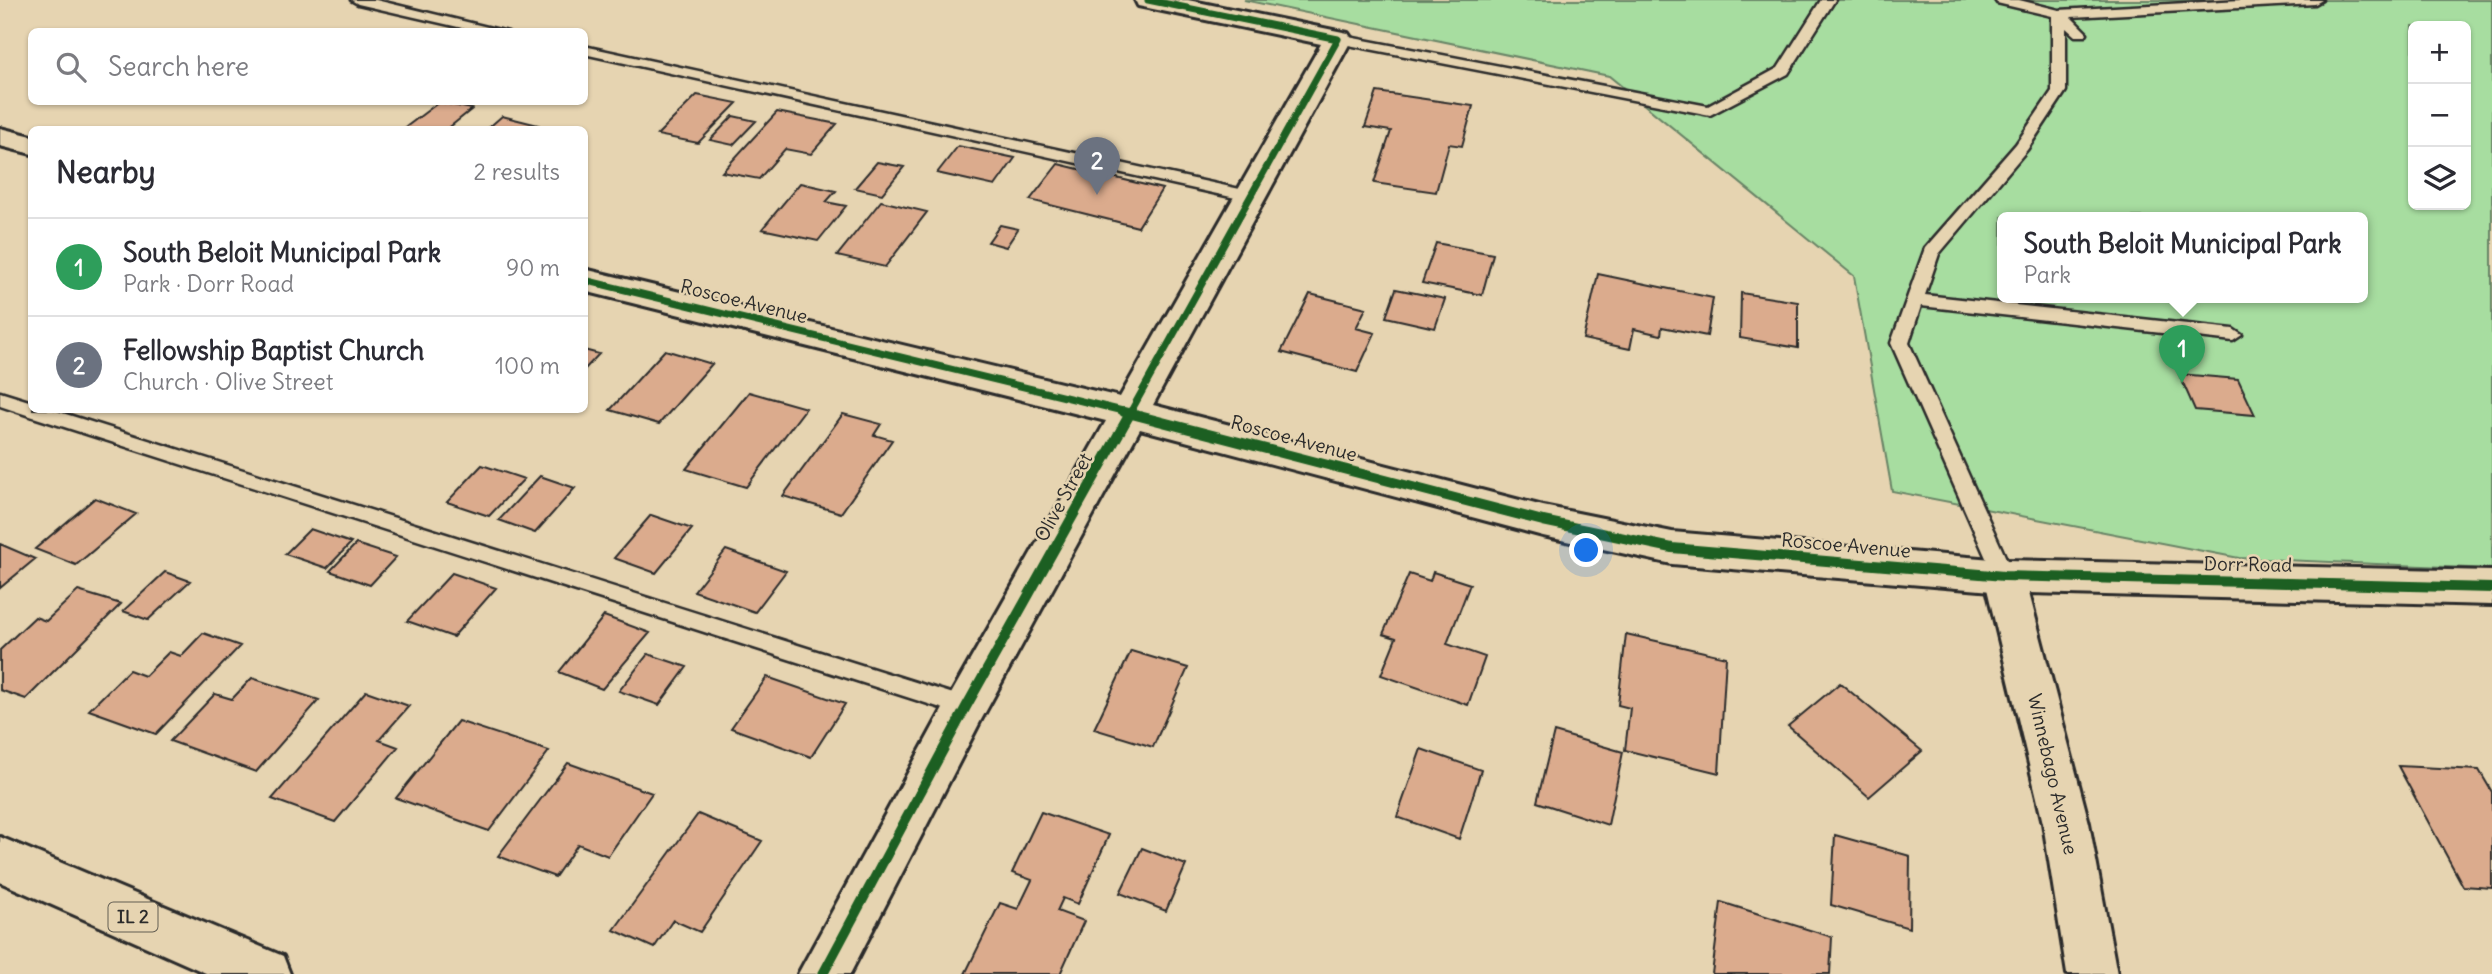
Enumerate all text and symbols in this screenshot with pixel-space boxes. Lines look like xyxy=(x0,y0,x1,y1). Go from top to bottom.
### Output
map controls xyxy=(2408,21,2471,210)
button: + xyxy=(2408,21,2471,84)
search box xyxy=(28,28,588,105)
icon: search xyxy=(52,48,90,86)
text: Search here xyxy=(108,50,249,83)
button: − xyxy=(2408,84,2471,147)
pin: 2 xyxy=(1074,137,1120,195)
button: layers xyxy=(2408,147,2471,210)
text: Nearby xyxy=(56,153,156,191)
text: 2 results xyxy=(474,157,560,186)
popup xyxy=(1997,212,2368,303)
text: South Beloit Municipal Park xyxy=(2024,227,2341,260)
text: South Beloit Municipal Park xyxy=(123,236,441,269)
text: 1 xyxy=(74,253,84,282)
text: 90 m xyxy=(506,253,560,282)
text: Park xyxy=(2024,260,2071,289)
text: Park · Dorr Road xyxy=(123,269,294,298)
street label: Roscoe Avenue xyxy=(678,274,810,328)
pin: 1 xyxy=(2159,325,2205,383)
text: Fellowship Baptist Church xyxy=(123,334,424,367)
text: 2 xyxy=(73,351,85,380)
text: 100 m xyxy=(495,351,560,380)
text: Church · Olive Street xyxy=(123,367,333,396)
street label: Roscoe Avenue xyxy=(1228,410,1360,466)
street label: Olive Street xyxy=(1029,448,1097,546)
street label: Roscoe Avenue xyxy=(1780,527,1912,563)
your location xyxy=(1569,533,1603,567)
street label: Dorr Road xyxy=(2203,551,2293,577)
street label: Winnebago Avenue xyxy=(2023,691,2083,857)
road number: IL 2 xyxy=(108,902,158,932)

